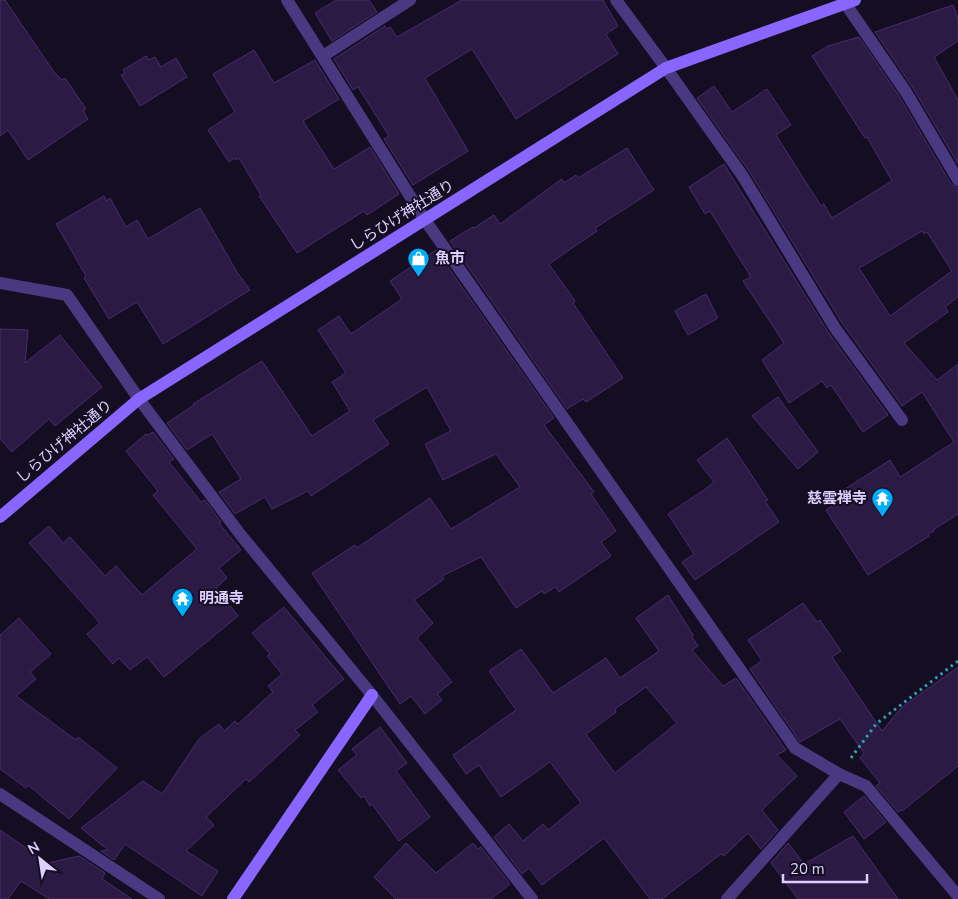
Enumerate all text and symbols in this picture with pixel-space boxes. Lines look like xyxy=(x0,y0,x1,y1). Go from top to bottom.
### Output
street label: しらひげ神社通り xyxy=(346,175,458,255)
shop icon: 魚市 xyxy=(407,246,431,277)
place label: 魚市 xyxy=(435,248,465,268)
street label: しらひげ神社通り xyxy=(12,395,116,487)
temple icon: 慈雲禅寺 xyxy=(871,486,895,517)
place label: 慈雲禅寺 xyxy=(807,488,867,508)
temple icon: 明通寺 xyxy=(171,586,195,617)
place label: 明通寺 xyxy=(199,588,244,608)
north arrow xyxy=(15,834,65,884)
text: N xyxy=(24,837,43,859)
scale bar xyxy=(783,852,867,884)
text: 20 m xyxy=(790,859,825,879)

